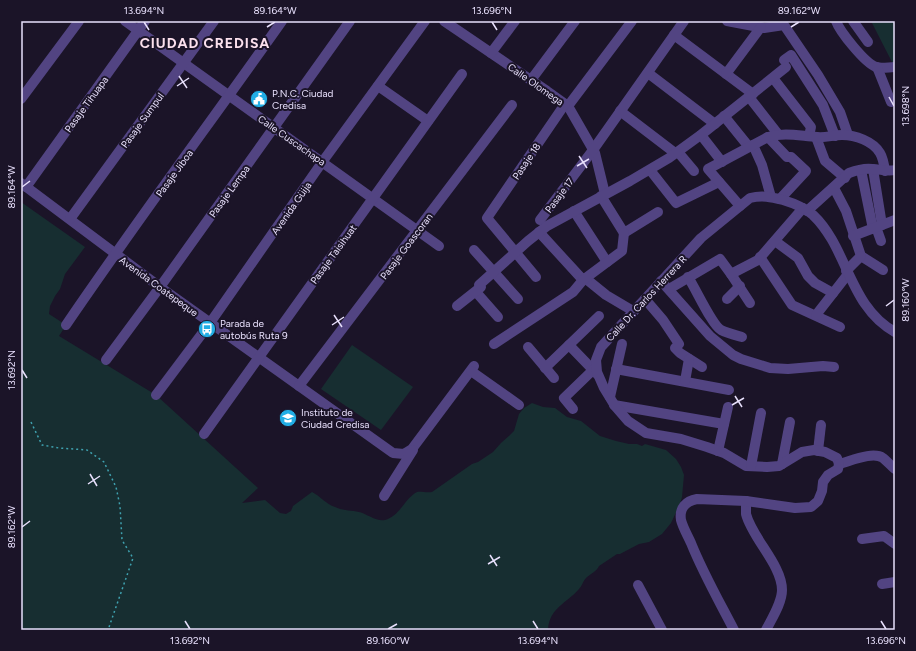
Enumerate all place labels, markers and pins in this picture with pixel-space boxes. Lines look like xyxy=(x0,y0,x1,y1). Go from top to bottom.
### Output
place label: P.N.C. Ciudad Credisa xyxy=(272,87,334,112)
public building icon: P.N.C. Ciudad Credisa xyxy=(249,89,269,109)
place label: Parada de autobús Ruta 9 xyxy=(220,317,288,342)
bus stop icon: Parada de autobús Ruta 9 xyxy=(197,319,217,339)
place label: Instituto de Ciudad Credisa xyxy=(301,406,369,431)
school or university icon: Instituto de Ciudad Credisa xyxy=(278,408,298,428)

